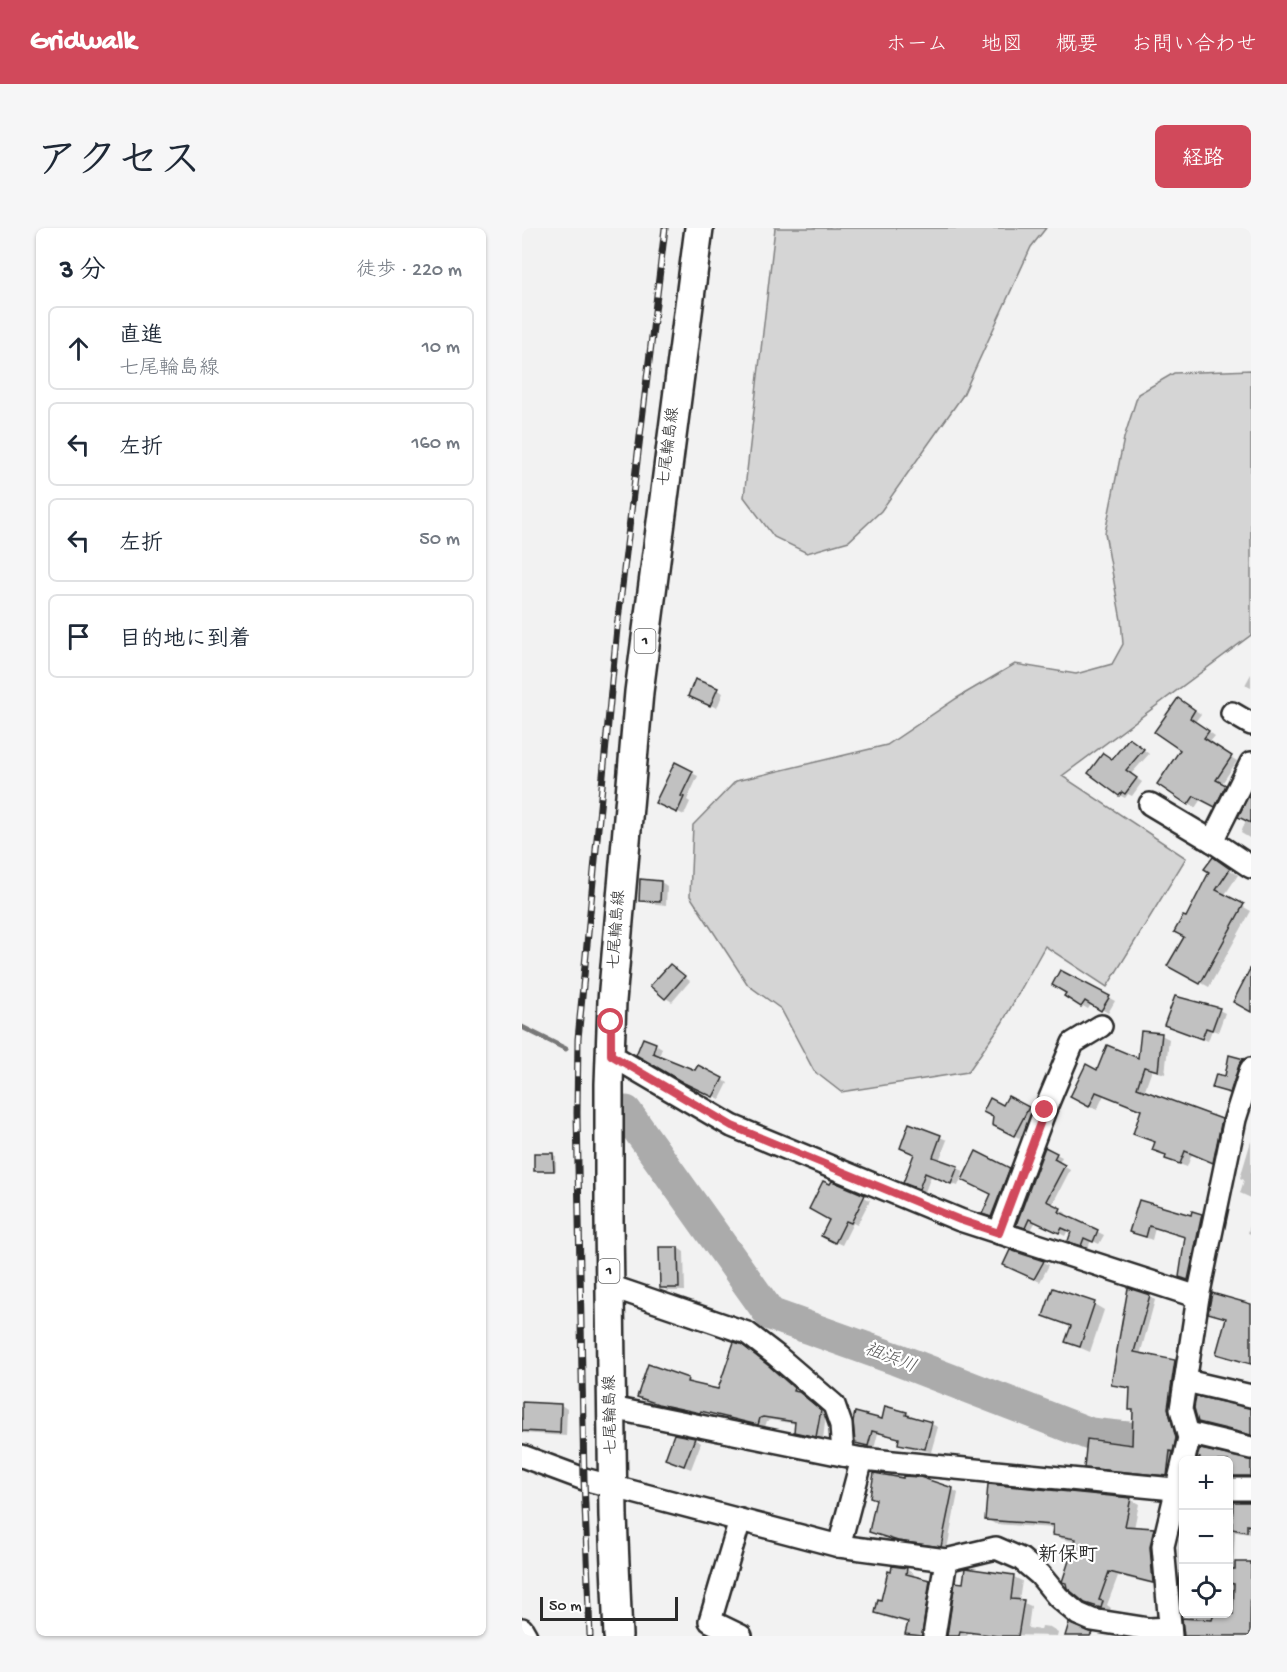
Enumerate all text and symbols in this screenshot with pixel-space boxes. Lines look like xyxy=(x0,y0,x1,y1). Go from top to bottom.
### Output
text: Gridwalk xyxy=(30,26,136,59)
text: ホーム xyxy=(886,34,948,59)
text: 地図 xyxy=(981,34,1023,59)
text: 概要 xyxy=(1056,34,1098,59)
text: お問い合わせ xyxy=(1131,34,1257,59)
button: 経路 xyxy=(1155,125,1251,188)
text: アクセス xyxy=(36,140,201,189)
text: 3 分 xyxy=(60,257,106,288)
text: 徒歩 · 220 m xyxy=(356,260,462,283)
text: 直進 xyxy=(119,324,163,350)
icon: ahead xyxy=(62,332,95,365)
text: 10 m xyxy=(422,337,460,360)
text: 七尾輪島線 xyxy=(119,358,219,381)
street label: 七尾輪島線 xyxy=(654,406,684,488)
icon: left xyxy=(62,428,95,461)
text: 160 m xyxy=(411,433,460,456)
text: 左折 xyxy=(119,436,163,462)
icon: left xyxy=(62,524,95,557)
text: 50 m xyxy=(419,529,460,552)
text: 左折 xyxy=(119,532,163,558)
icon: arrive xyxy=(62,620,95,653)
text: 目的地に到着 xyxy=(119,628,251,654)
road number: 1 xyxy=(634,629,656,653)
street label: 七尾輪島線 xyxy=(604,889,630,971)
route start xyxy=(597,1008,623,1034)
route end xyxy=(1031,1096,1057,1122)
road number: 1 xyxy=(598,1259,620,1283)
water label: 祖浜川 xyxy=(861,1339,919,1378)
street label: 七尾輪島線 xyxy=(600,1375,622,1455)
map controls xyxy=(1179,1456,1233,1618)
button: + xyxy=(1179,1456,1233,1510)
button: − xyxy=(1179,1510,1233,1564)
district label: 新保町 xyxy=(1038,1544,1098,1568)
button: locate xyxy=(1179,1564,1233,1618)
scale bar xyxy=(540,1594,678,1622)
text: 50 m xyxy=(549,1598,582,1617)

